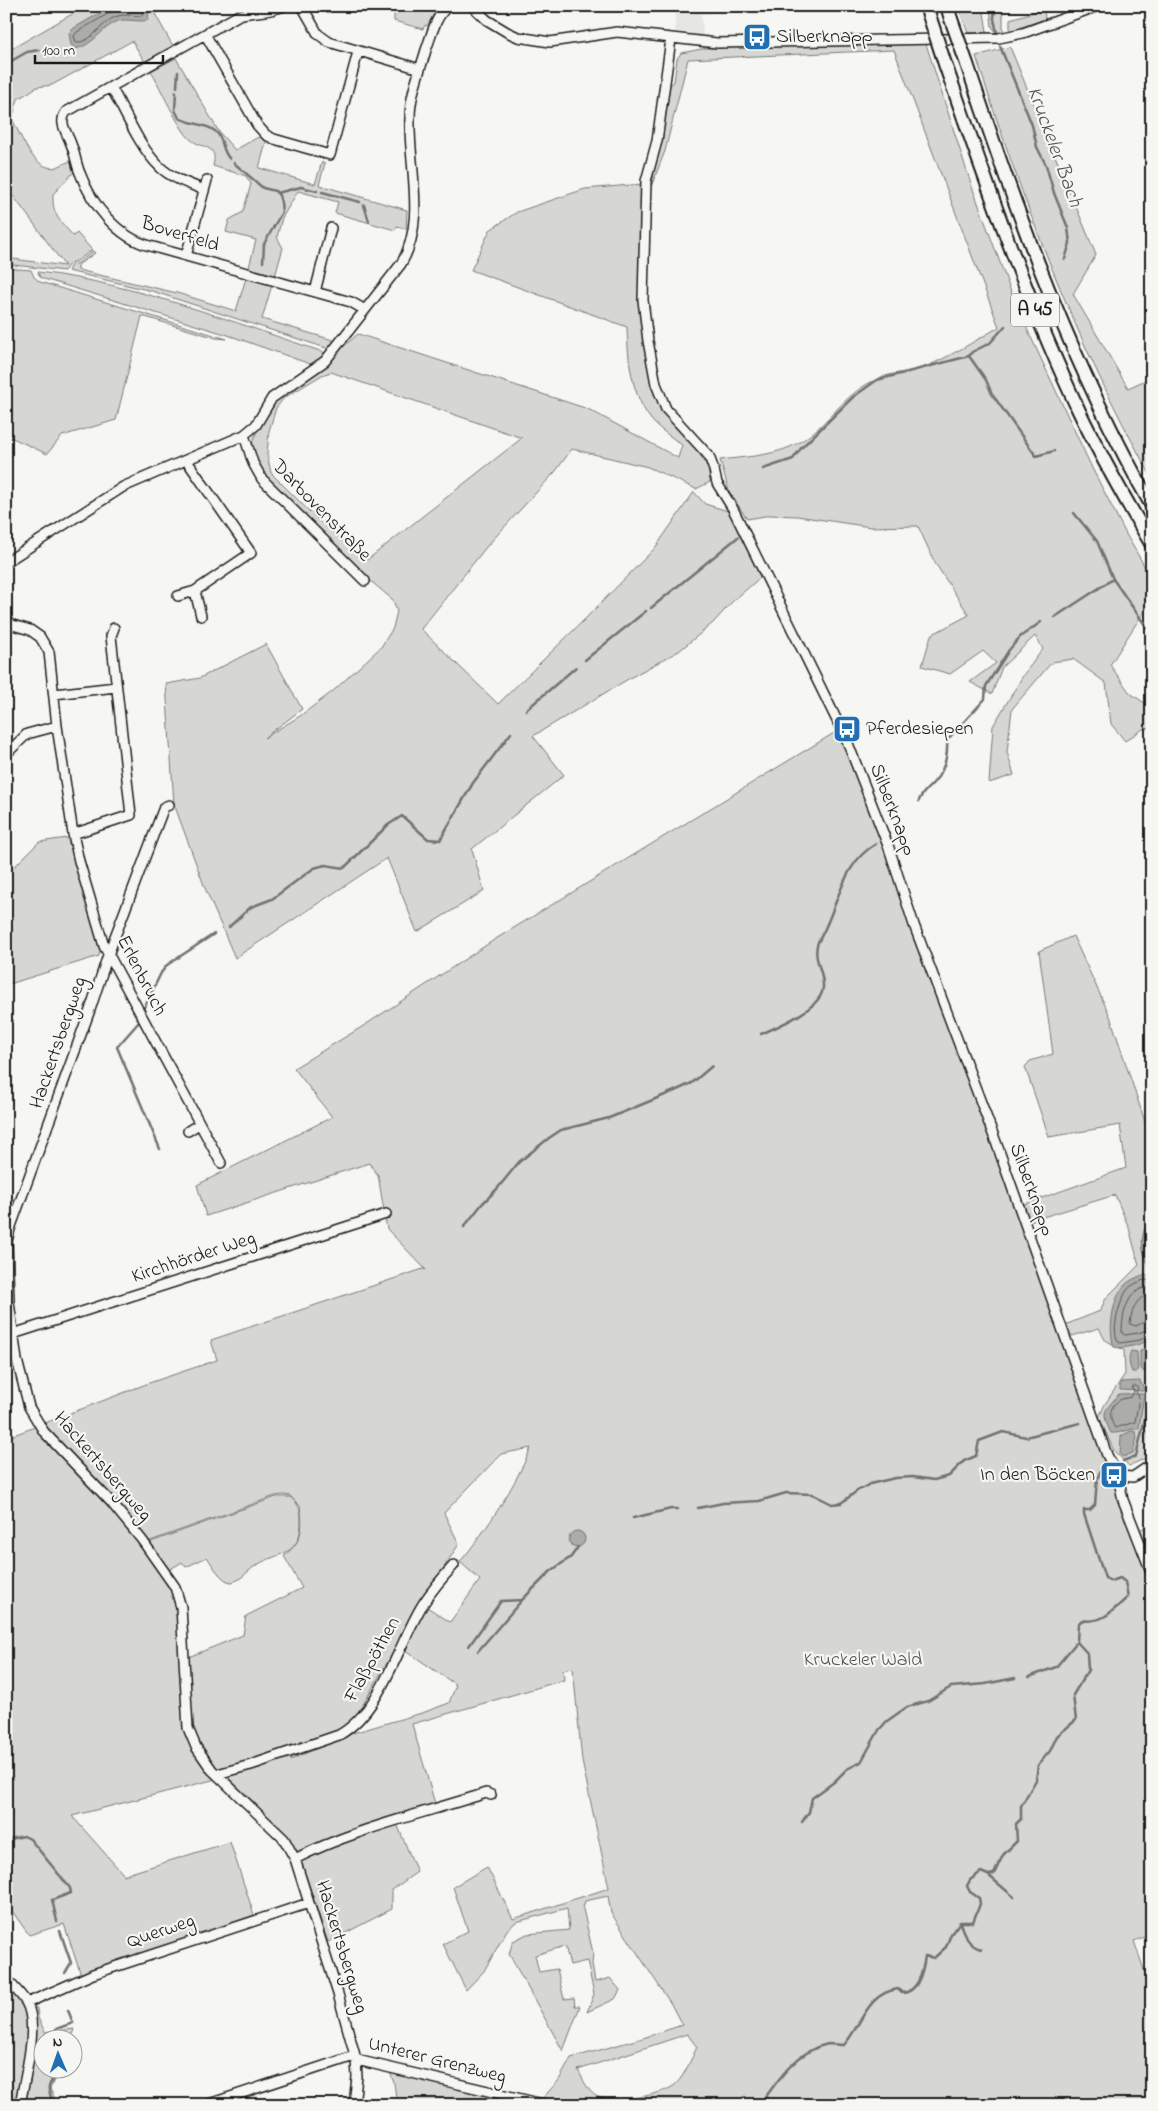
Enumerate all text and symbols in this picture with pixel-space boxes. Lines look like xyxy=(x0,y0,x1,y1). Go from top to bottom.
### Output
bus stop icon: Silberknapp xyxy=(742,22,772,52)
place label: Silberknapp xyxy=(776,23,873,52)
scale bar xyxy=(35,32,162,64)
text: 100 m xyxy=(42,40,75,62)
water label: Kruckeler Bach xyxy=(1018,83,1090,212)
street label: Boverfeld xyxy=(136,209,223,261)
road number: A 45 xyxy=(1011,294,1059,326)
street label: Darbovenstraße xyxy=(264,452,378,569)
bus stop icon: Pferdesiepen xyxy=(832,714,862,744)
place label: Pferdesiepen xyxy=(866,715,974,744)
street label: Silberknapp xyxy=(861,760,923,860)
street label: Erlenbruch xyxy=(108,931,174,1021)
street label: Hackertsbergweg xyxy=(23,973,96,1113)
street label: Silberknapp xyxy=(1001,1140,1061,1241)
street label: Kirchhörder Weg xyxy=(128,1224,260,1293)
street label: Hackertsbergweg xyxy=(45,1405,158,1529)
bus stop icon: In den Böcken xyxy=(1099,1460,1129,1490)
place label: In den Böcken xyxy=(980,1461,1095,1490)
street label: Flaßpöthen xyxy=(337,1612,409,1709)
park label: Kruckeler Wald xyxy=(804,1646,922,1675)
street label: Hackertsbergweg xyxy=(306,1877,375,2017)
street label: Querweg xyxy=(123,1907,199,1958)
north arrow xyxy=(32,2028,82,2078)
street label: Unterer Grenzweg xyxy=(365,2030,509,2093)
text: N xyxy=(53,2032,63,2053)

